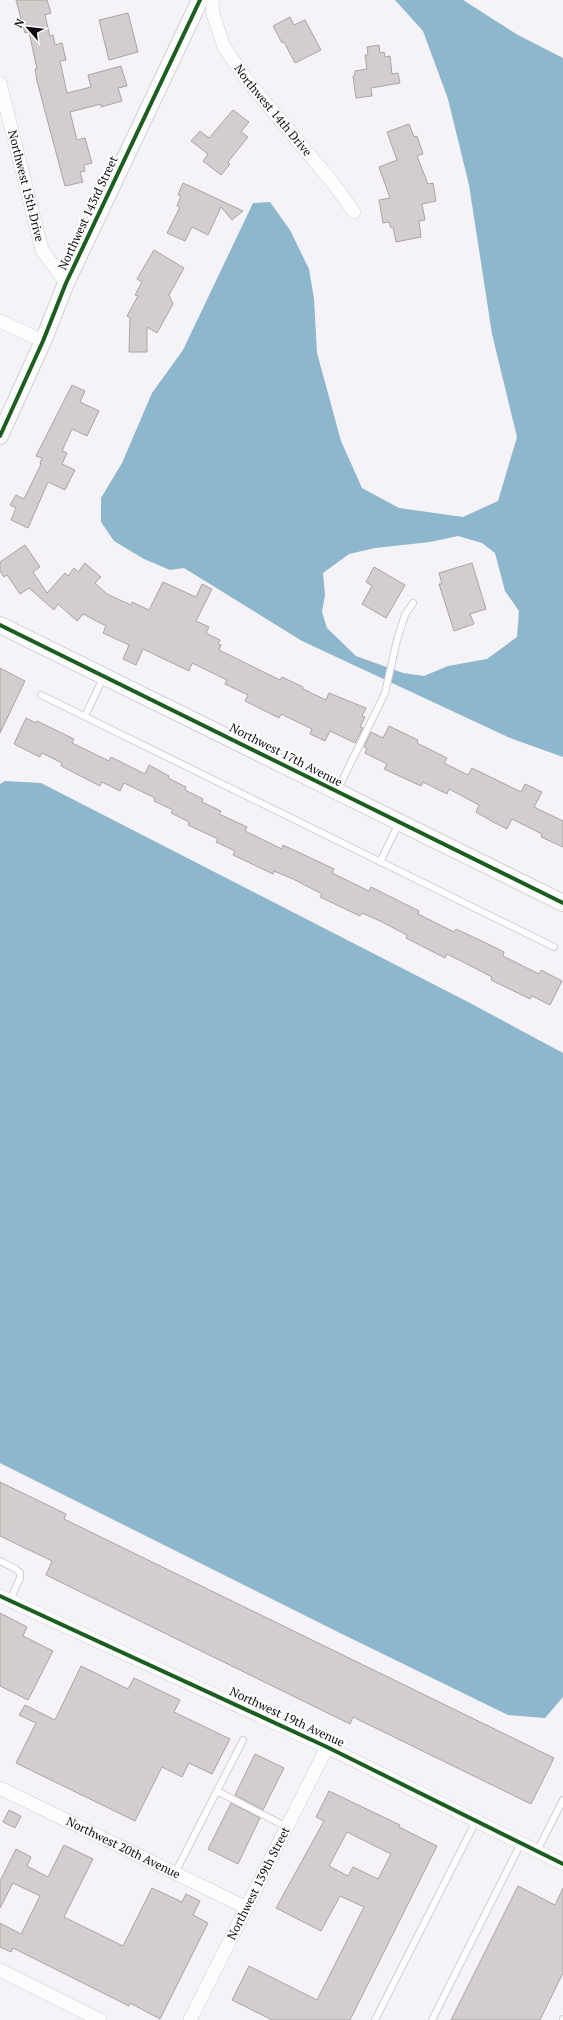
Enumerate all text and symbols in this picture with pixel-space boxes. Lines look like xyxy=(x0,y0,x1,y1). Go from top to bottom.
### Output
north arrow xyxy=(8,8,48,48)
text: N xyxy=(11,16,28,30)
street label: Northwest 14th Drive xyxy=(231,61,315,159)
street label: Northwest 15th Drive xyxy=(5,128,48,243)
street label: Northwest 143rd Street xyxy=(55,153,121,272)
street label: Northwest 17th Avenue xyxy=(227,720,345,789)
street label: Northwest 19th Avenue xyxy=(227,1683,347,1750)
street label: Northwest 20th Avenue xyxy=(64,1813,183,1882)
street label: Northwest 139th Street xyxy=(224,1824,293,1942)

